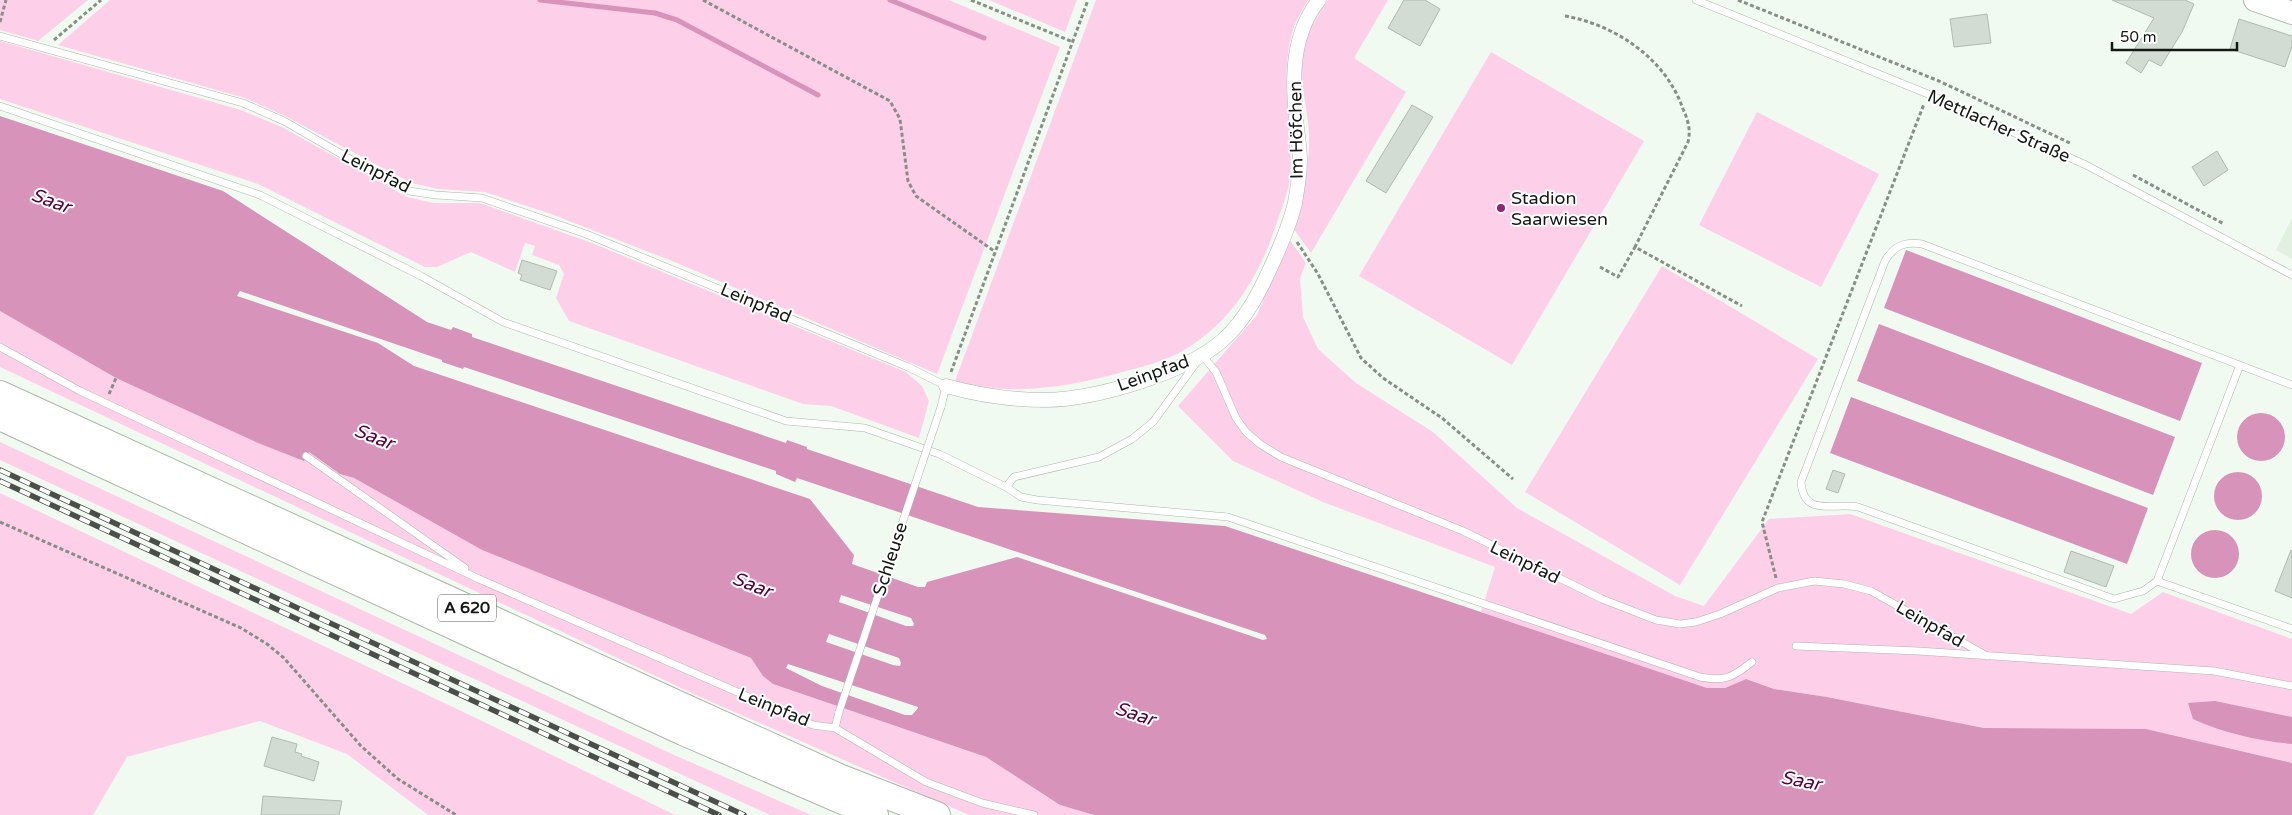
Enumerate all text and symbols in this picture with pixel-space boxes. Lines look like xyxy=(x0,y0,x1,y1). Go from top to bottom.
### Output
scale bar xyxy=(2112,20,2237,52)
text: 50 m xyxy=(2120,28,2157,46)
street label: Im Höfchen xyxy=(1284,81,1308,179)
street label: Mettlacher Straße xyxy=(1924,85,2074,167)
street label: Leinpfad xyxy=(337,144,415,198)
water label: Saar xyxy=(28,184,76,219)
place label: Stadion Saarwiesen xyxy=(1511,187,1608,230)
marker: Stadion Saarwiesen xyxy=(1495,202,1507,214)
street label: Leinpfad xyxy=(717,278,795,328)
street label: Leinpfad xyxy=(1114,350,1192,396)
water label: Saar xyxy=(351,420,399,455)
street label: Schleuse xyxy=(868,519,912,599)
street label: Leinpfad xyxy=(1486,536,1564,588)
water label: Saar xyxy=(729,568,777,603)
road number: A 620 xyxy=(438,594,496,622)
street label: Leinpfad xyxy=(1892,596,1968,652)
street label: Leinpfad xyxy=(735,683,813,731)
water label: Saar xyxy=(1112,697,1160,732)
water label: Saar xyxy=(1779,766,1826,796)

